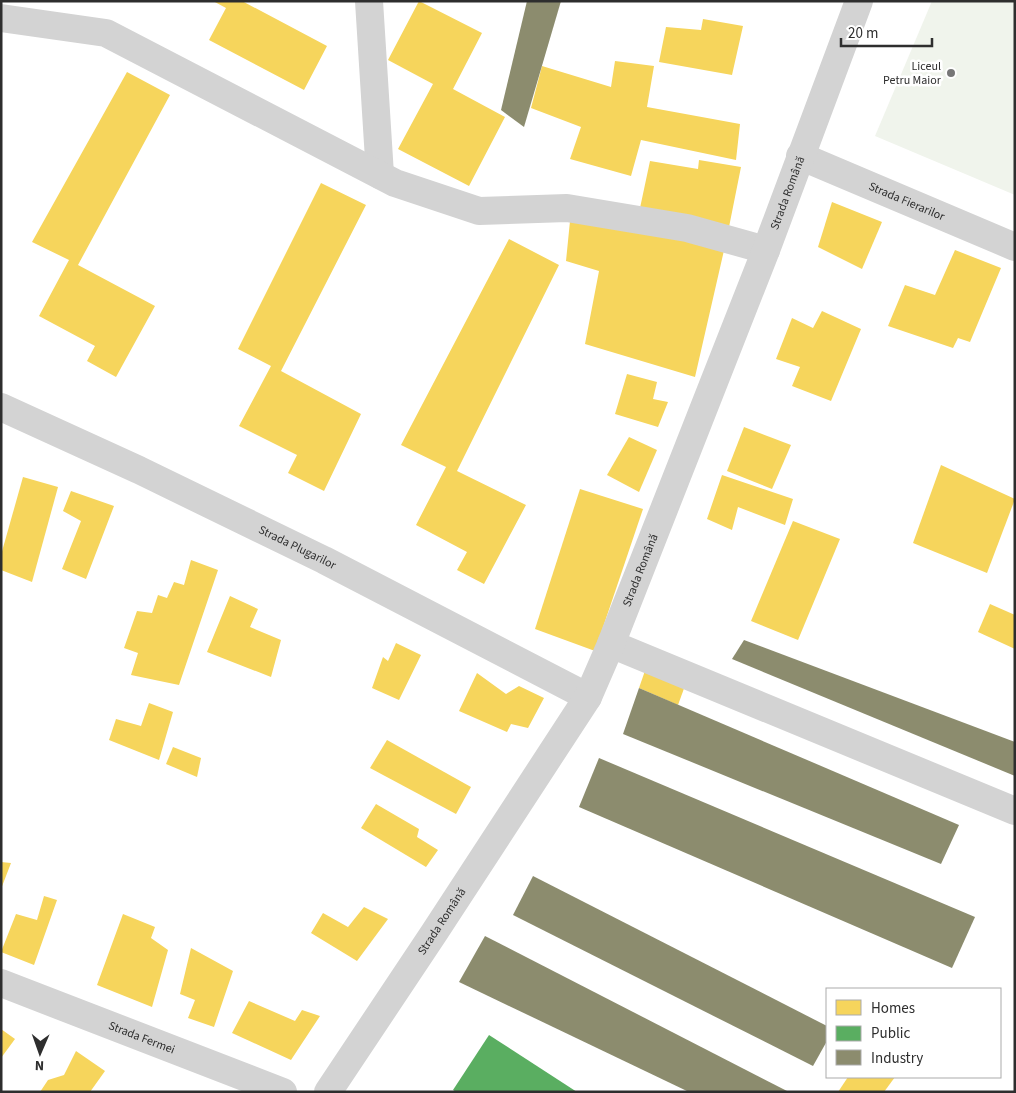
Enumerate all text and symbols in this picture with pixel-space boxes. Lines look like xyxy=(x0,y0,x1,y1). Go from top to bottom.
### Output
scale bar xyxy=(841,15,932,47)
text: 20 m xyxy=(848,23,878,44)
place label: Liceul Petru Maior xyxy=(883,58,942,89)
marker: Liceul Petru Maior xyxy=(945,67,957,79)
street label: Strada Română xyxy=(766,154,809,232)
street label: Strada Fierarilor xyxy=(866,178,948,226)
street label: Strada Plugarilor xyxy=(256,521,340,574)
street label: Strada Română xyxy=(618,531,663,609)
street label: Strada Română xyxy=(414,885,470,959)
legend xyxy=(826,988,1001,1078)
text: Homes xyxy=(871,998,915,1019)
street label: Strada Fermei xyxy=(106,1017,177,1058)
text: Public xyxy=(871,1023,910,1044)
north arrow xyxy=(15,1028,65,1078)
text: Industry xyxy=(871,1048,923,1069)
text: N xyxy=(35,1055,45,1075)

